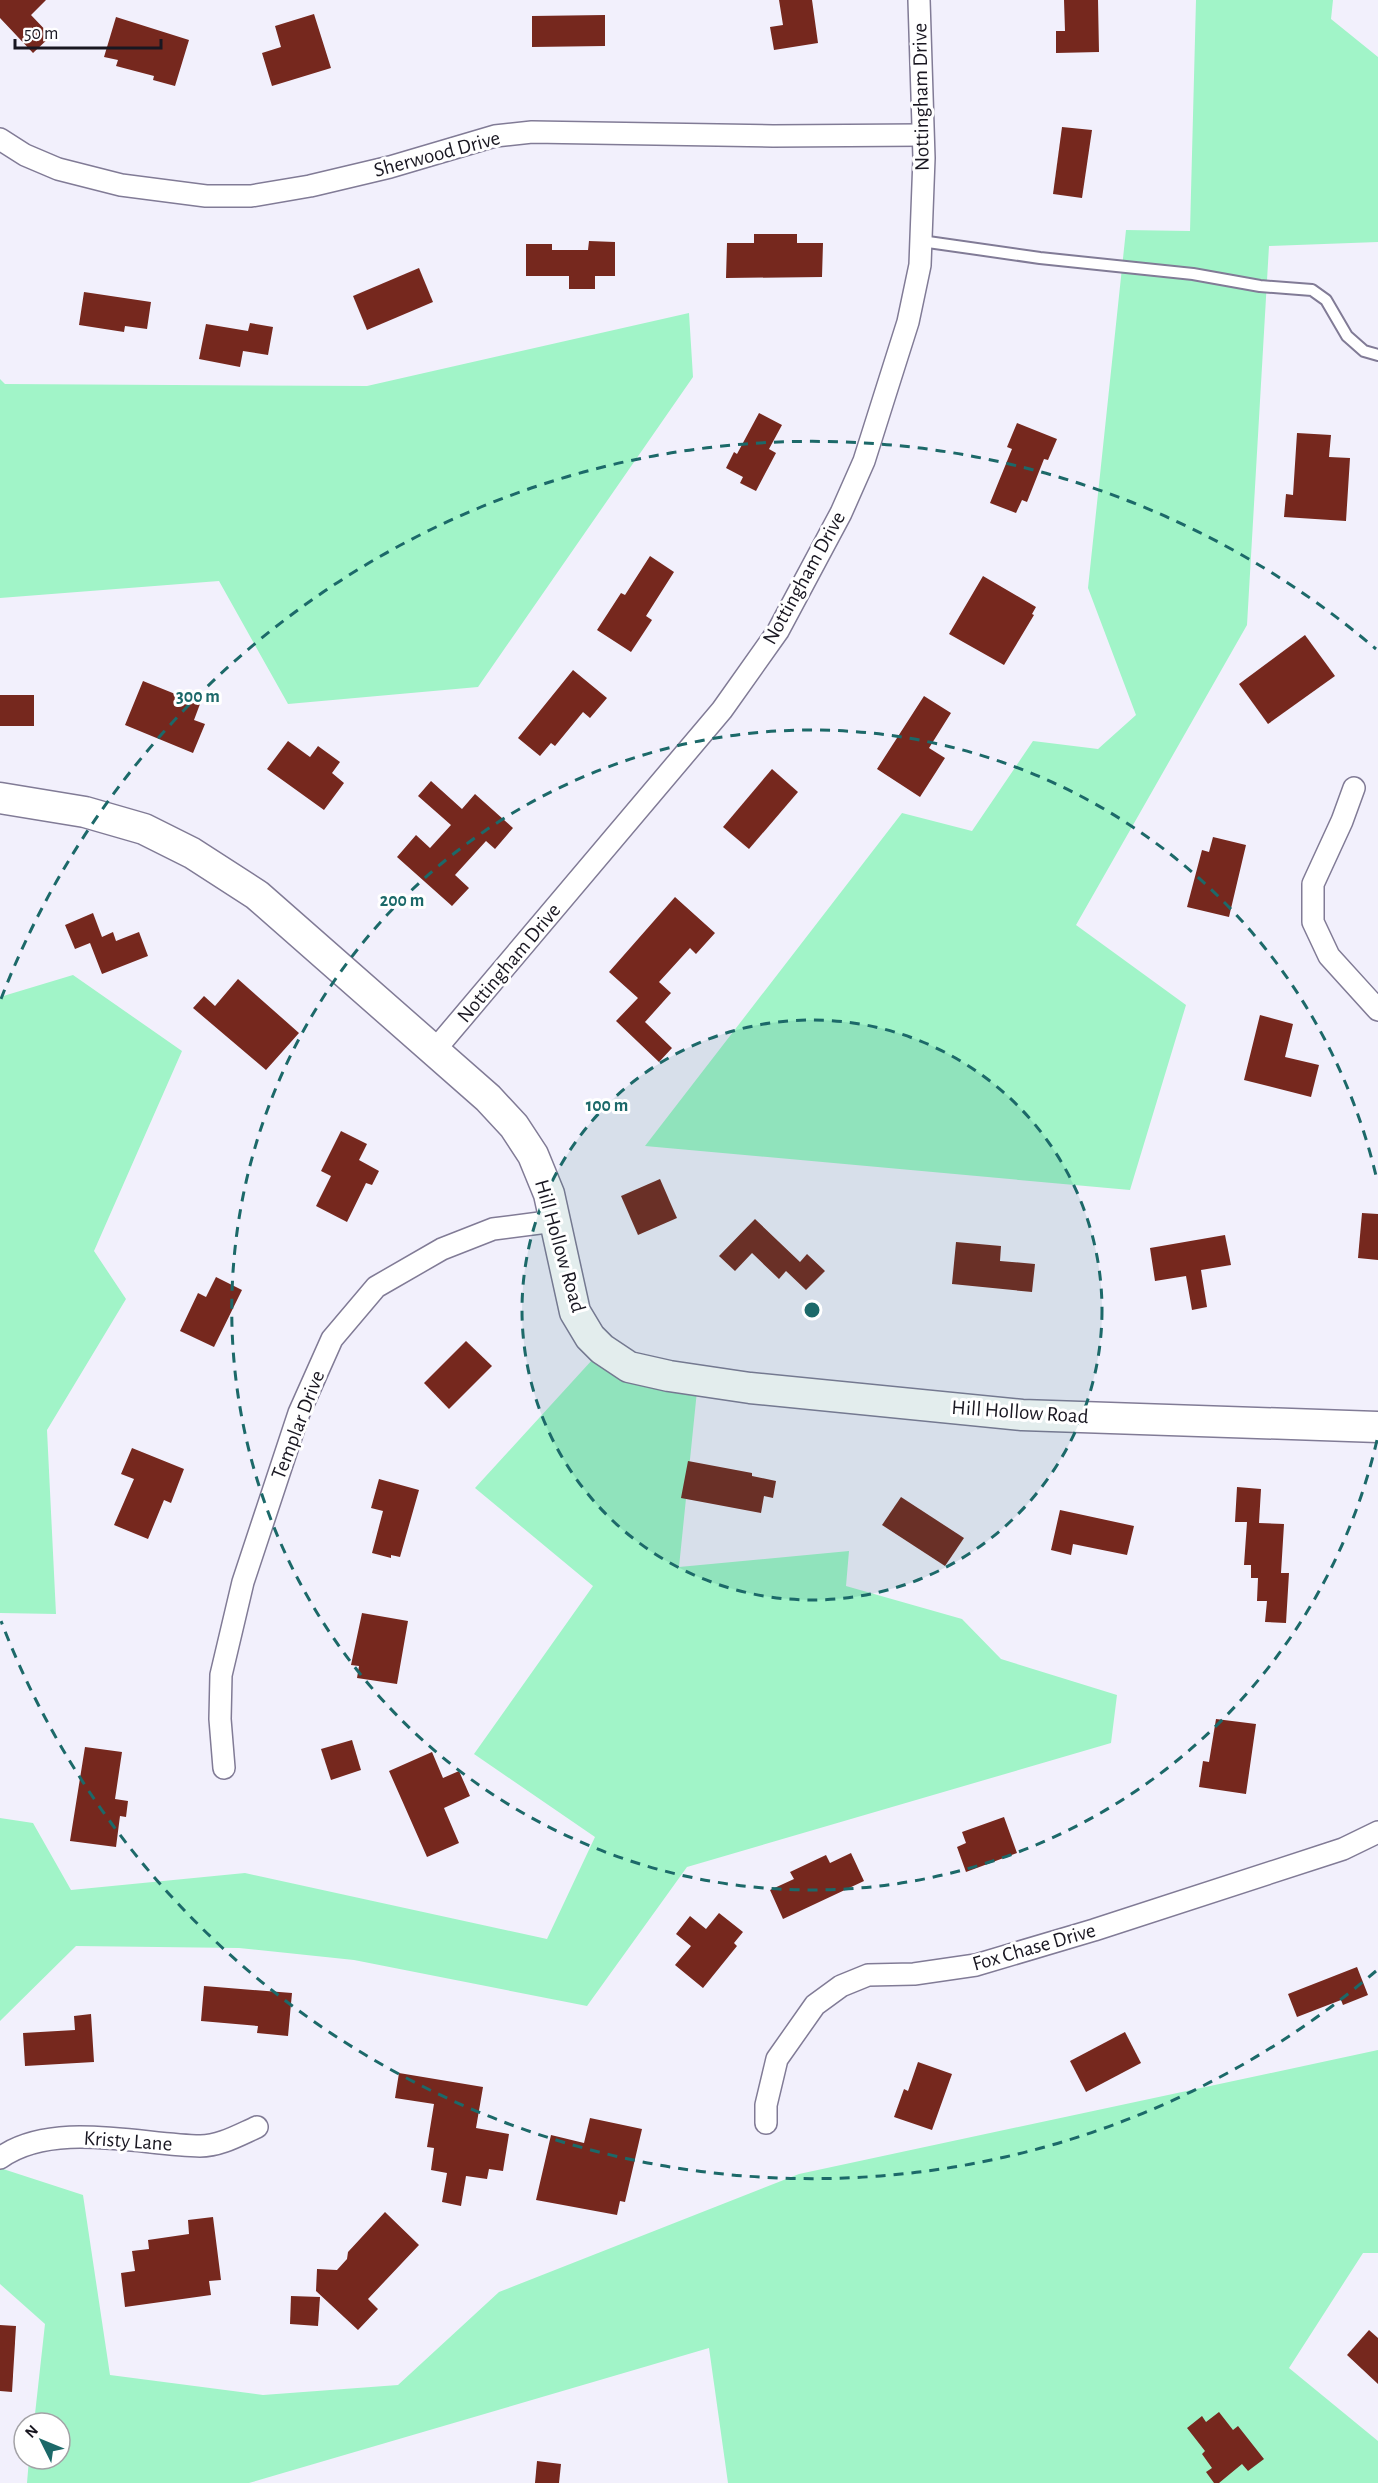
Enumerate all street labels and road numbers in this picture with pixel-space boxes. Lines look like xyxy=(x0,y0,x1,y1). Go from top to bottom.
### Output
street label: Nottingham Drive xyxy=(909,23,933,171)
street label: Sherwood Drive xyxy=(372,127,502,181)
street label: Nottingham Drive xyxy=(759,508,849,648)
street label: Nottingham Drive xyxy=(453,900,565,1026)
street label: Hill Hollow Road xyxy=(531,1177,589,1315)
street label: Templar Drive xyxy=(268,1368,328,1482)
street label: Hill Hollow Road xyxy=(951,1397,1089,1427)
street label: Fox Chase Drive xyxy=(970,1919,1098,1975)
street label: Kristy Lane xyxy=(83,2127,173,2155)

